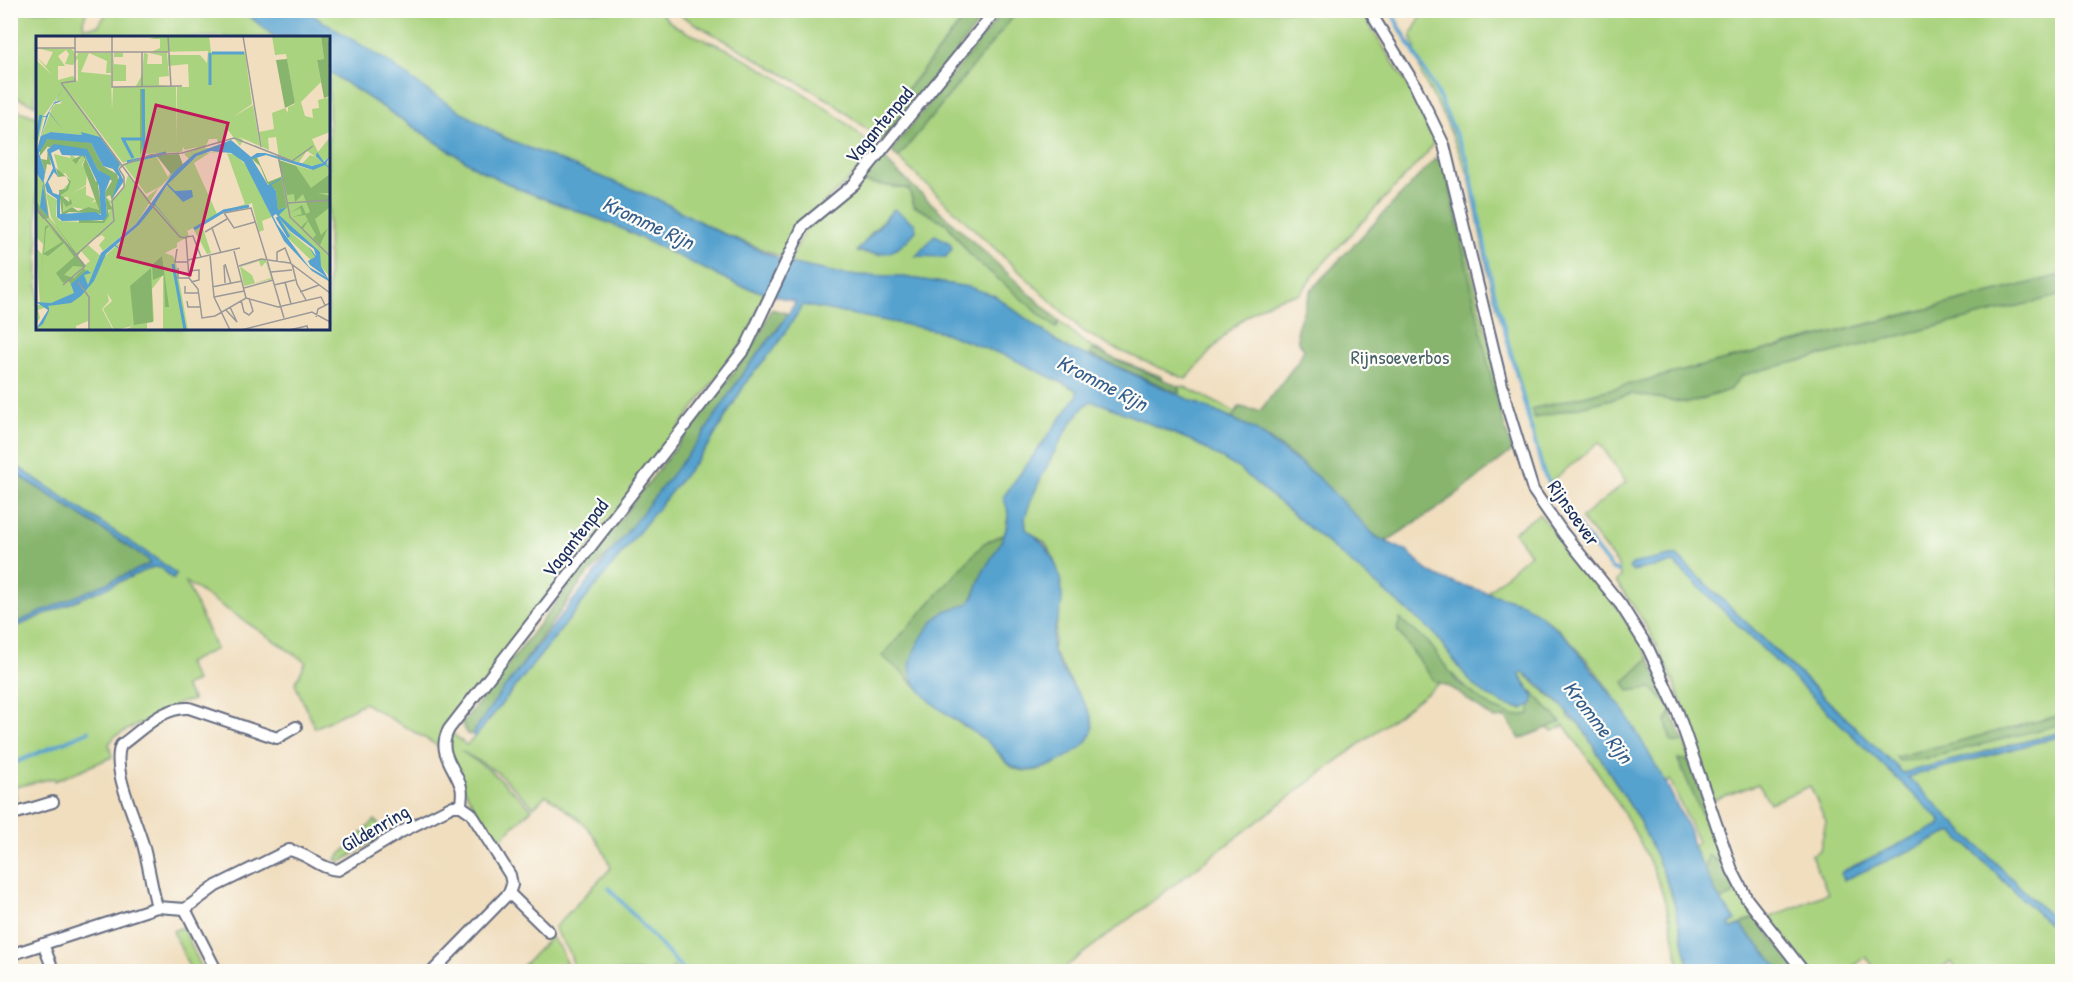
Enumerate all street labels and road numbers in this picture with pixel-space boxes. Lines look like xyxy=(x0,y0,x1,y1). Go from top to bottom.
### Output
street label: Vagantenpad xyxy=(838,80,919,169)
street label: Rijnsoever xyxy=(1542,474,1607,551)
street label: Vagantenpad xyxy=(535,493,614,583)
street label: Gildenring xyxy=(336,797,414,858)

